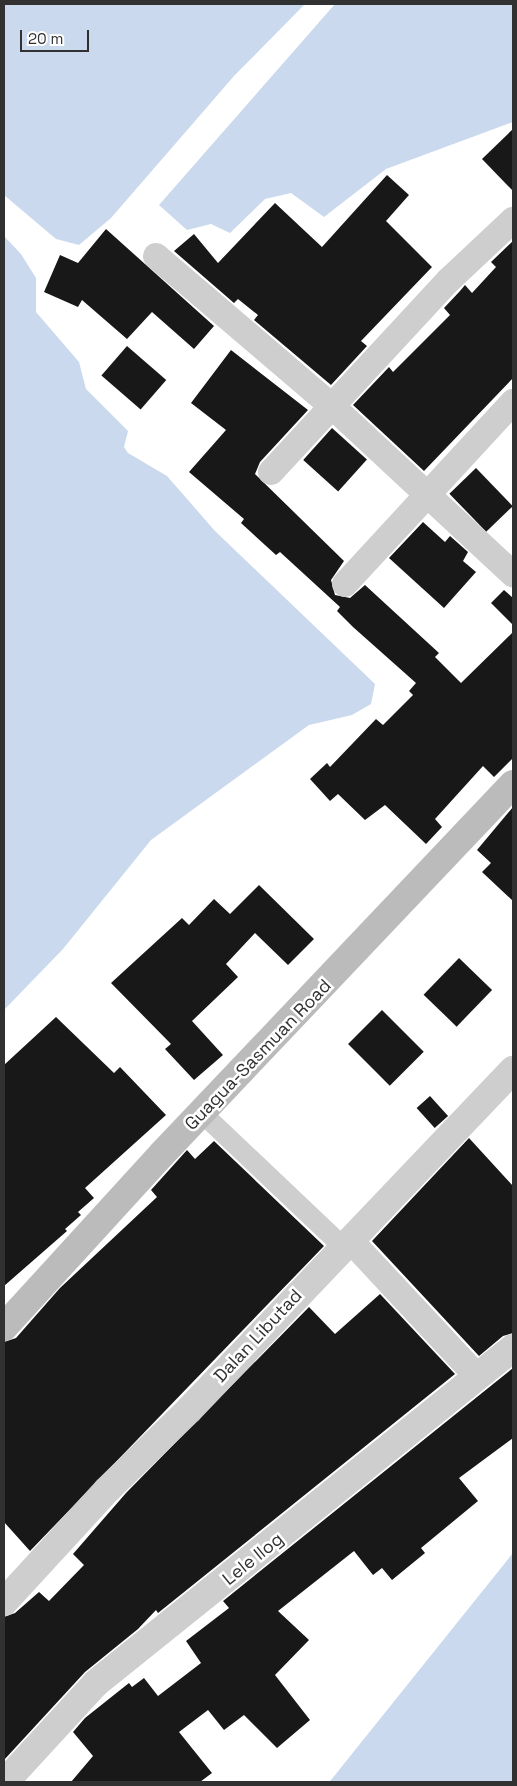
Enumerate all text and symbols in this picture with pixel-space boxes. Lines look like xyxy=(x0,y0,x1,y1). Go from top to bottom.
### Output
scale bar xyxy=(22,20,91,52)
text: 20 m xyxy=(28,29,63,48)
street label: Guagua-Sasmuan Road xyxy=(180,975,336,1135)
street label: Dalan Libutad xyxy=(209,1285,307,1387)
street label: Lele Ilog xyxy=(218,1528,288,1590)

